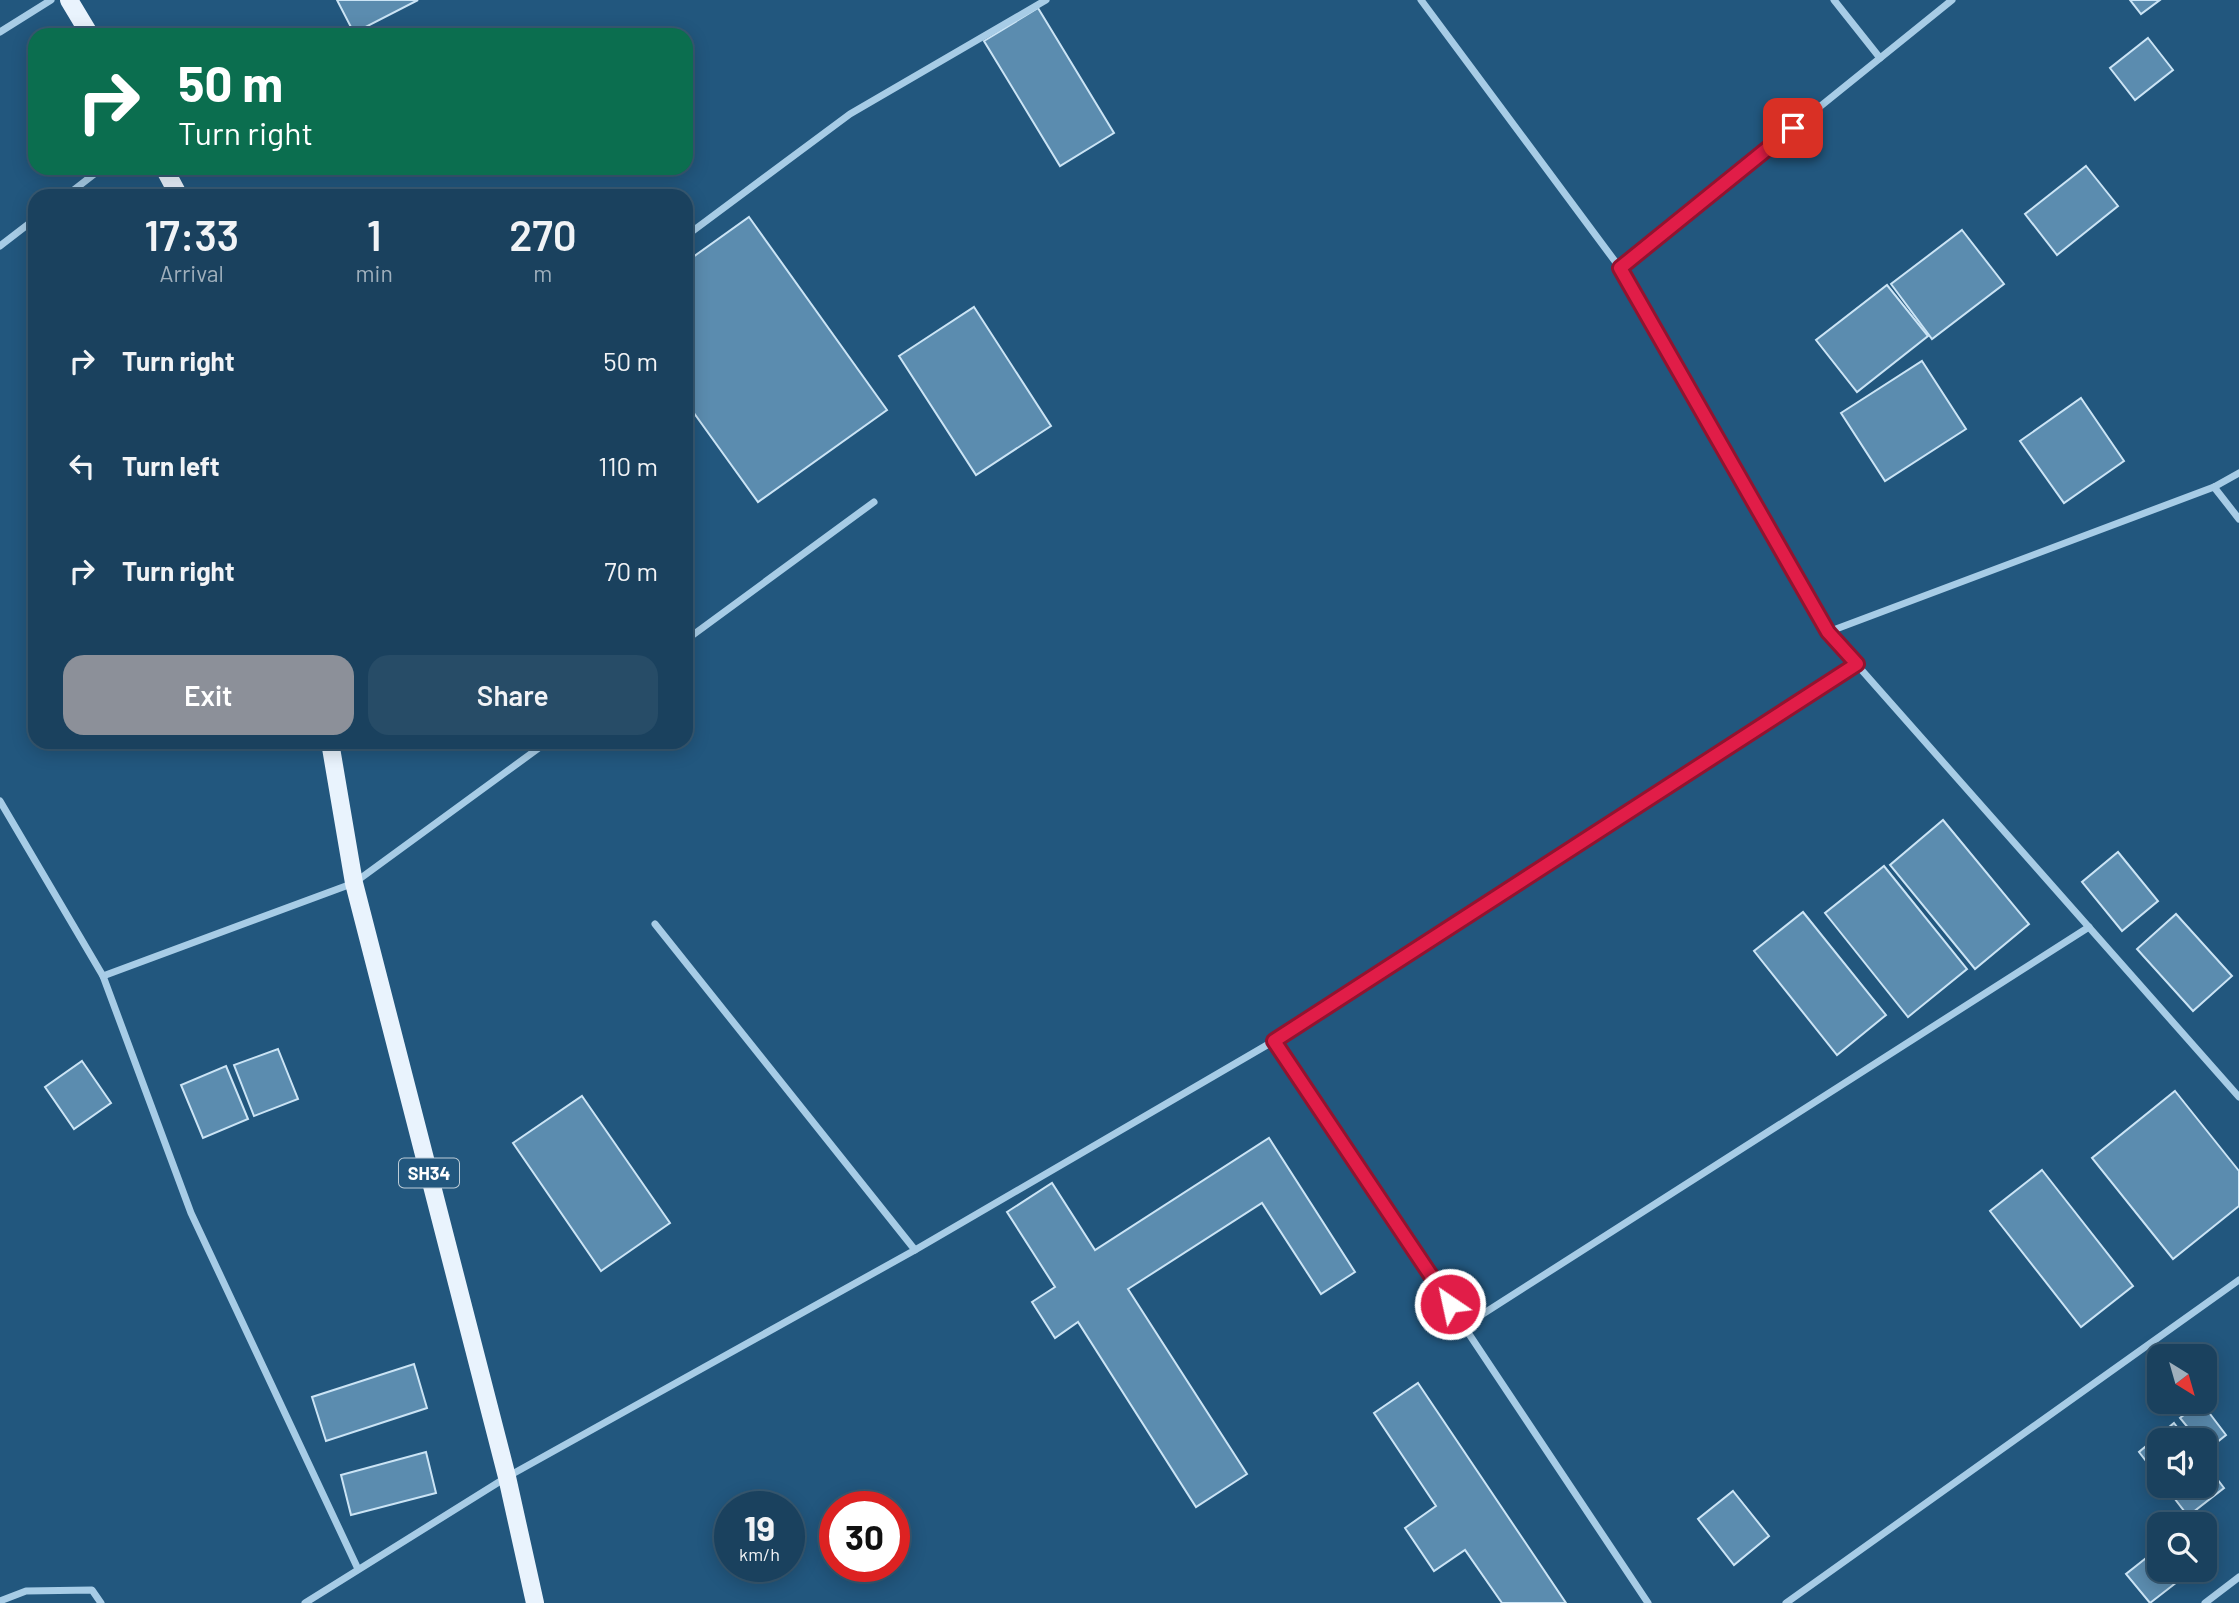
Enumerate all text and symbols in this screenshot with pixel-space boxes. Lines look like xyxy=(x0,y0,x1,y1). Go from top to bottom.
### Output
text: 50 m xyxy=(178,53,283,112)
icon: right xyxy=(63,56,154,147)
pin xyxy=(1763,98,1823,158)
icon: arrive xyxy=(1774,109,1812,147)
text: Turn right xyxy=(178,113,313,151)
text: 17:33 xyxy=(144,209,239,259)
text: 1 xyxy=(367,209,382,259)
text: 270 xyxy=(509,209,577,259)
text: Arrival xyxy=(160,259,224,287)
text: min xyxy=(356,259,393,287)
text: m xyxy=(533,259,552,287)
icon: right xyxy=(63,342,101,380)
text: Turn right xyxy=(122,345,235,376)
text: 50 m xyxy=(603,345,658,376)
icon: left xyxy=(63,447,101,485)
text: Turn left xyxy=(122,450,220,481)
text: 110 m xyxy=(598,450,658,481)
icon: right xyxy=(63,552,101,590)
text: Turn right xyxy=(122,555,235,586)
text: 70 m xyxy=(604,555,658,586)
button: Exit xyxy=(63,655,354,735)
button: Share xyxy=(368,655,658,735)
road number: SH34 xyxy=(399,1158,459,1188)
position arrow xyxy=(1413,1267,1487,1341)
north arrow xyxy=(2147,1344,2217,1414)
map controls xyxy=(2147,1344,2217,1582)
button: sound xyxy=(2147,1428,2217,1498)
speed limit sign: 30 xyxy=(819,1491,910,1582)
text: 19 xyxy=(744,1506,775,1548)
button: search xyxy=(2147,1512,2217,1582)
text: km/h xyxy=(739,1543,780,1565)

